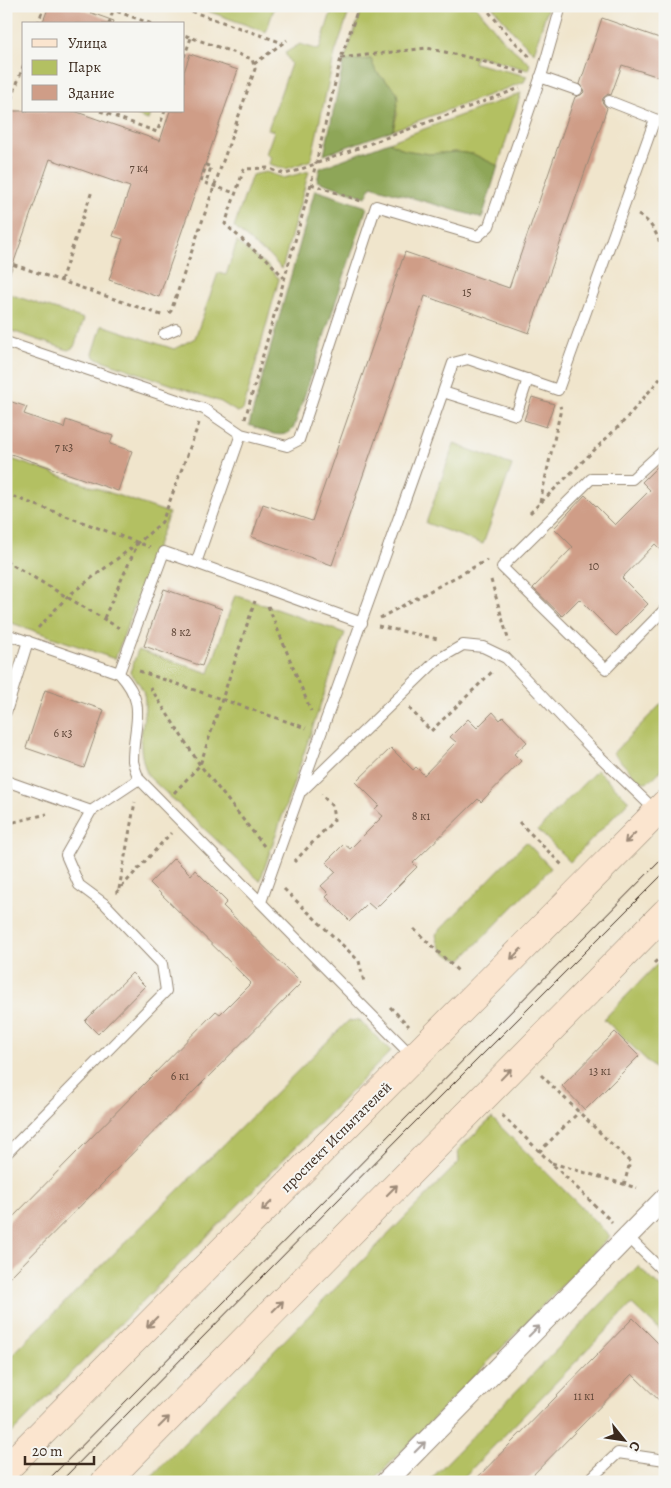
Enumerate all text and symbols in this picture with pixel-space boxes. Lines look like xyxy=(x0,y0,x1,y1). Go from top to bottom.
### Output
legend xyxy=(22,22,185,112)
text: Улица xyxy=(68,33,107,53)
text: Парк xyxy=(68,57,101,77)
text: Здание xyxy=(68,83,115,103)
house number: 7 к4 xyxy=(129,160,149,176)
house number: 15 xyxy=(462,284,472,300)
house number: 7 к3 xyxy=(55,439,73,455)
house number: 10 xyxy=(589,558,599,574)
house number: 8 к2 xyxy=(171,624,191,640)
house number: 6 к3 xyxy=(53,725,73,741)
house number: 8 к1 xyxy=(412,808,430,824)
one-way arrow xyxy=(624,832,637,844)
one-way arrow xyxy=(510,948,522,960)
house number: 13 к1 xyxy=(589,1063,611,1079)
house number: 6 к1 xyxy=(171,1068,189,1084)
one-way arrow xyxy=(500,1068,512,1081)
street label: проспект Испытателей xyxy=(276,1077,396,1197)
one-way arrow xyxy=(386,1184,398,1197)
one-way arrow xyxy=(261,1200,273,1213)
one-way arrow xyxy=(272,1300,284,1312)
one-way arrow xyxy=(146,1316,159,1328)
one-way arrow xyxy=(528,1325,540,1337)
house number: 11 к1 xyxy=(574,1388,594,1404)
one-way arrow xyxy=(158,1416,170,1428)
north arrow xyxy=(598,1416,648,1466)
scale bar xyxy=(25,1433,94,1465)
text: С xyxy=(624,1438,645,1455)
text: 20 m xyxy=(32,1441,63,1461)
one-way arrow xyxy=(414,1441,426,1453)

